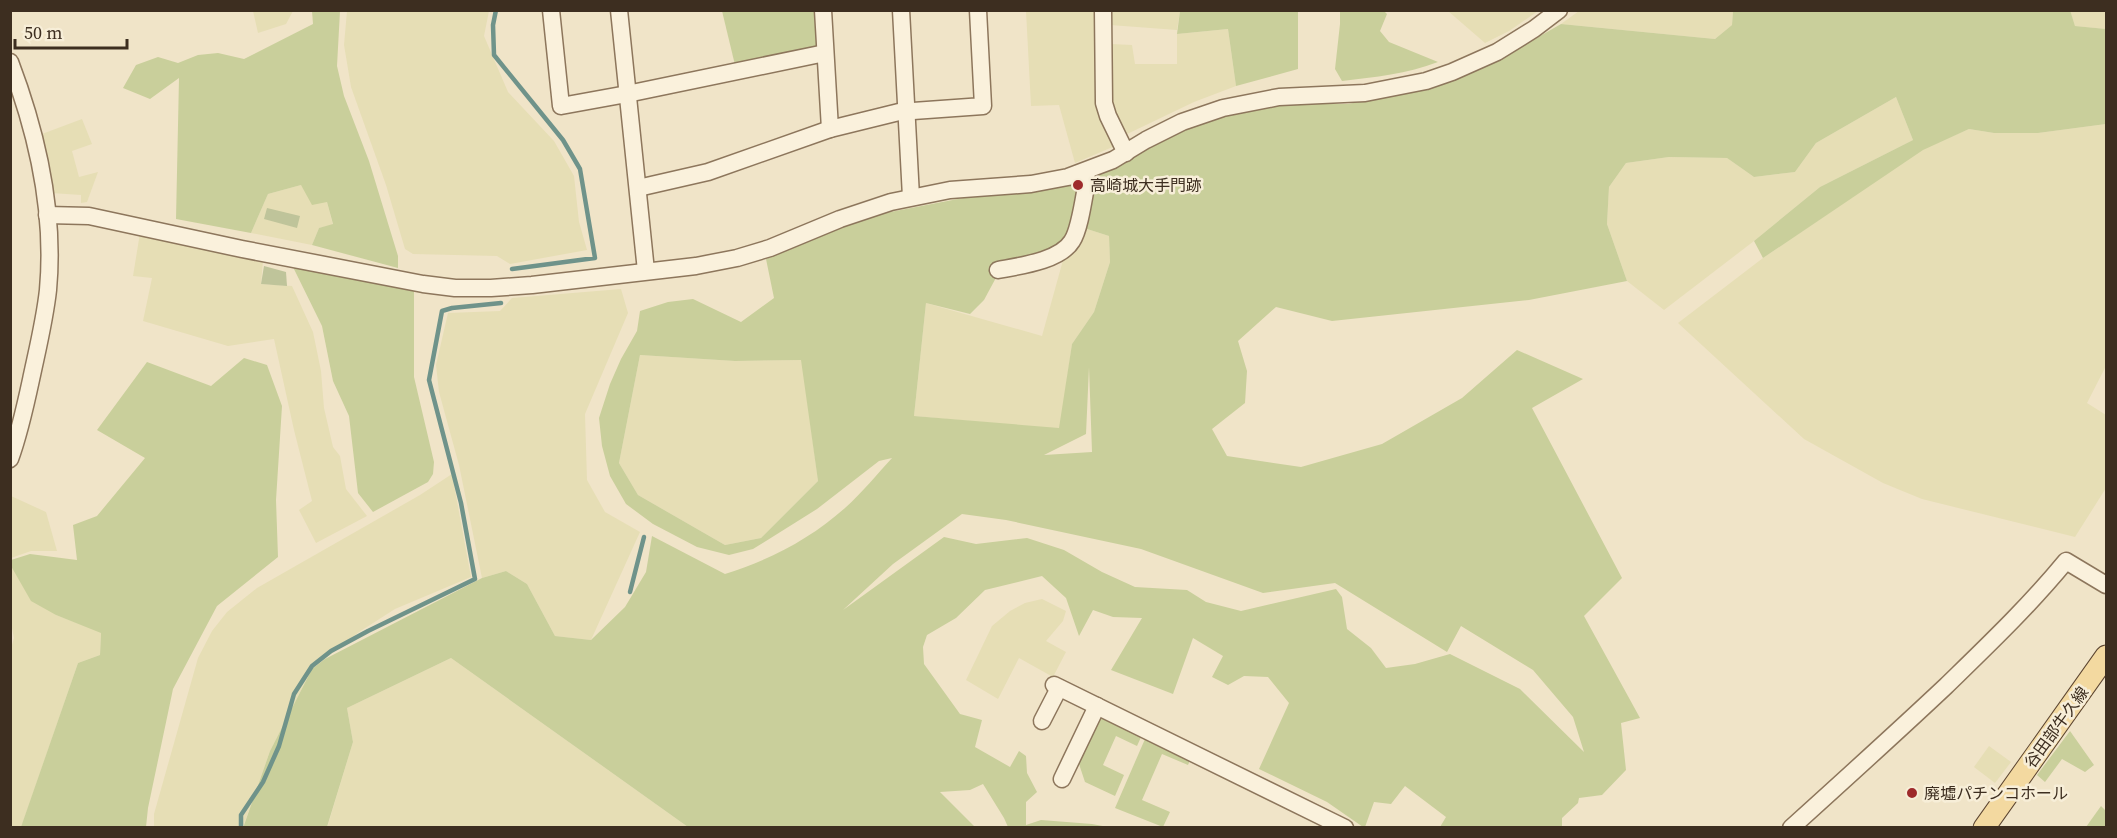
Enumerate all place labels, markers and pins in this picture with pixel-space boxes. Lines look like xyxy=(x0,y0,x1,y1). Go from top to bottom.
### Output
place label: 高崎城大手門跡 xyxy=(1090,174,1202,196)
marker: 高崎城大手門跡 xyxy=(1071,178,1085,192)
place label: 廃墟パチンコホール xyxy=(1924,782,2068,804)
marker: 廃墟パチンコホール xyxy=(1905,786,1919,800)

